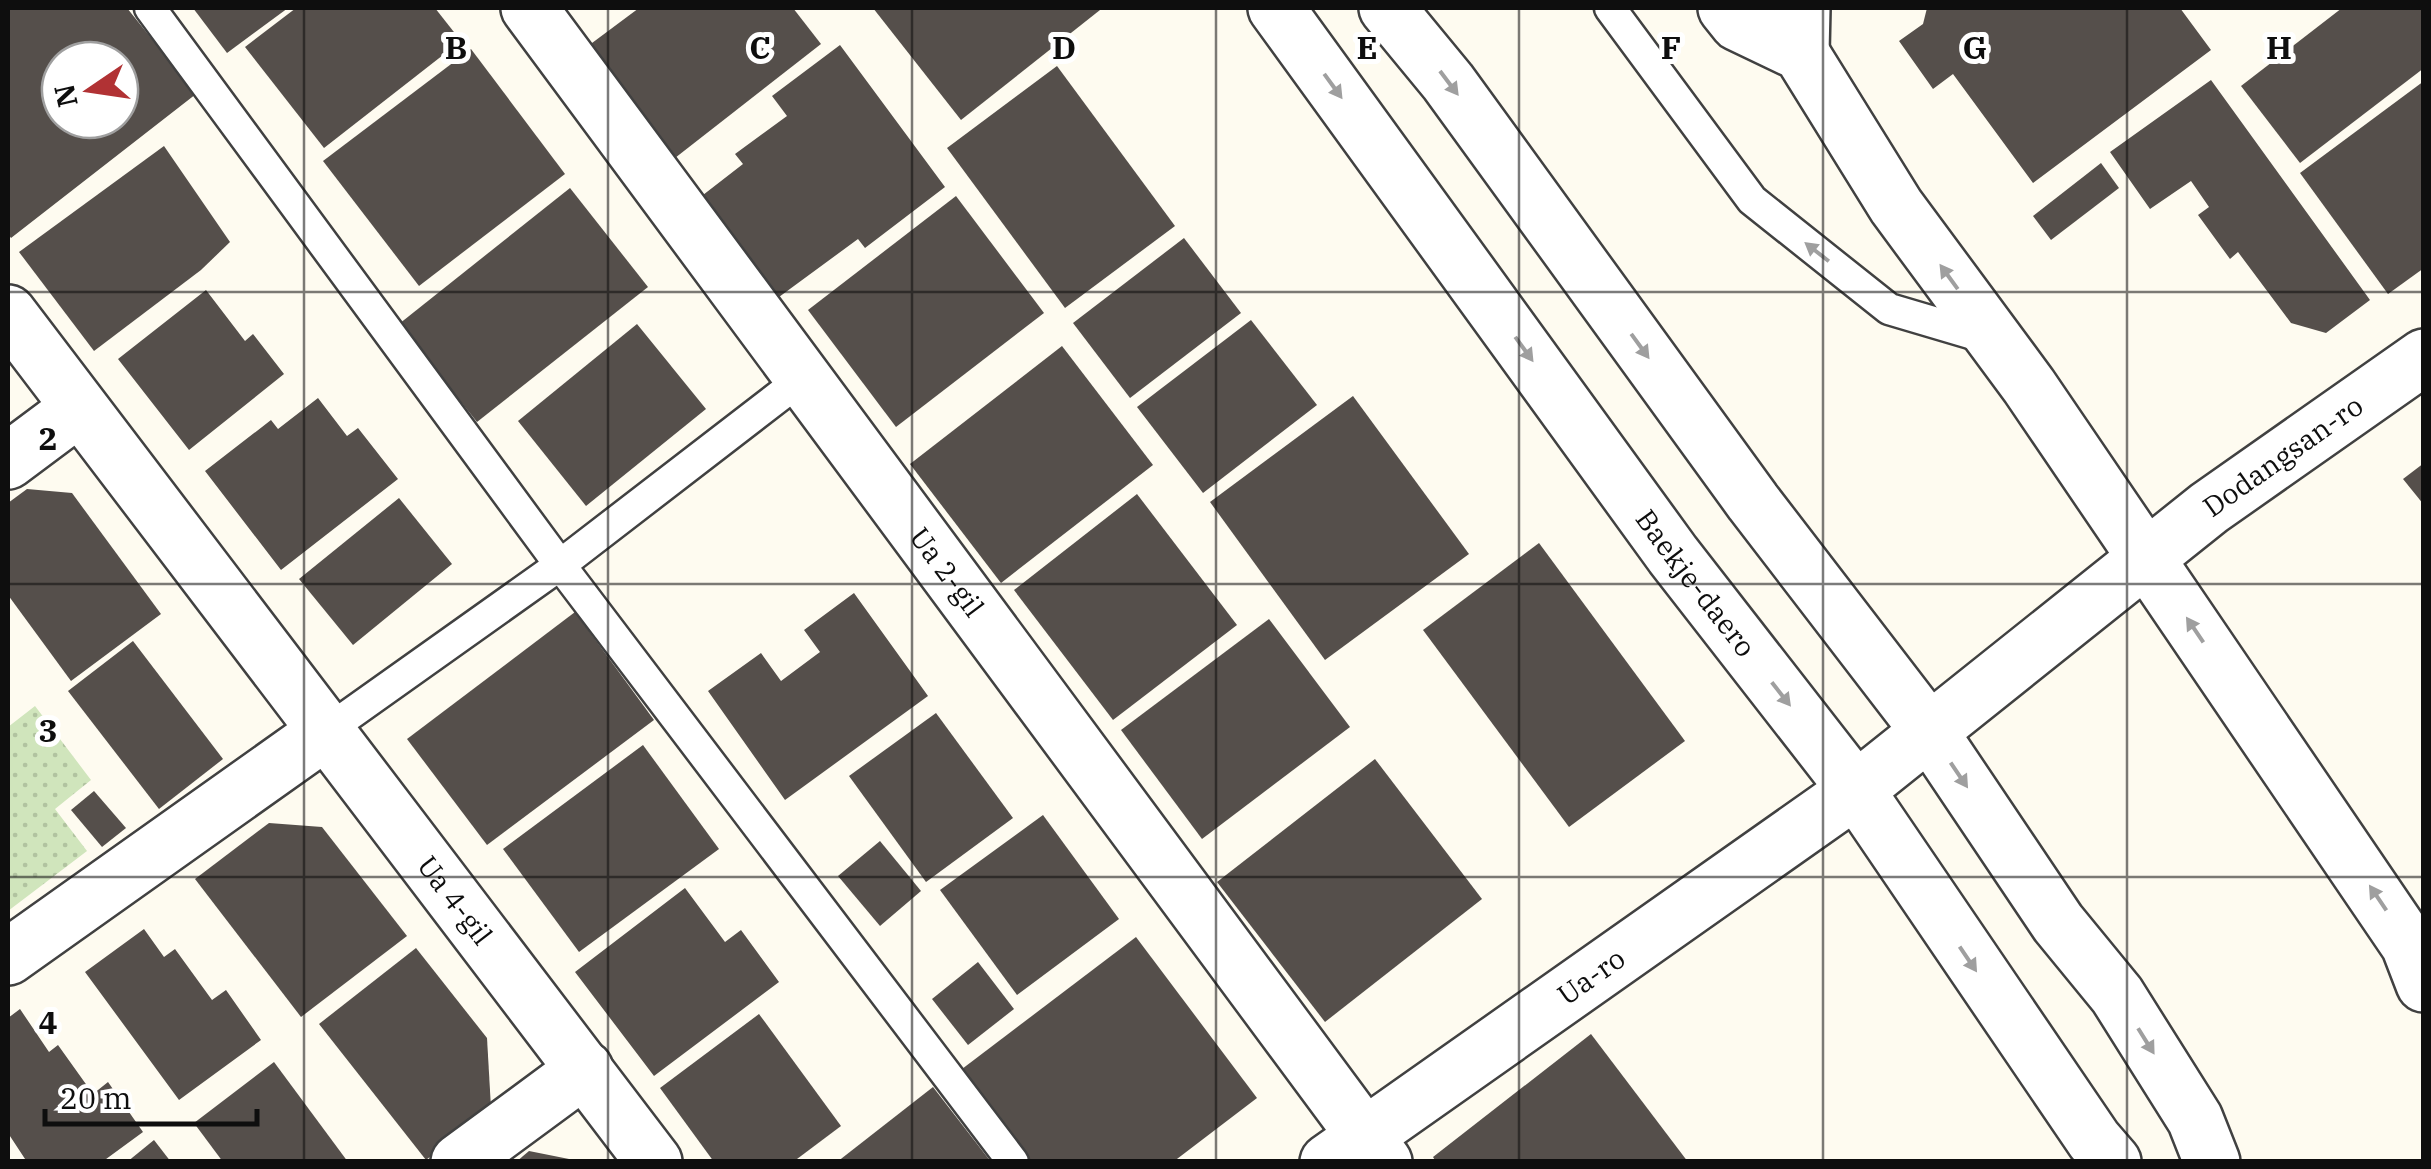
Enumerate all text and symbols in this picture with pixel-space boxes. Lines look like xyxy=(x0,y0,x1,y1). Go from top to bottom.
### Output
text: B xyxy=(445,26,467,68)
text: C xyxy=(749,26,771,68)
text: D xyxy=(1052,26,1076,68)
text: E xyxy=(1356,26,1378,68)
text: F xyxy=(1661,26,1681,68)
text: G xyxy=(1963,26,1987,68)
text: H xyxy=(2266,26,2292,68)
north arrow xyxy=(40,40,140,140)
one-way arrow xyxy=(1438,70,1458,96)
one-way arrow xyxy=(1323,73,1342,99)
text: N xyxy=(45,81,86,111)
one-way arrow xyxy=(1804,242,1830,263)
one-way arrow xyxy=(1939,264,1959,290)
one-way arrow xyxy=(1630,333,1649,359)
one-way arrow xyxy=(1514,336,1533,363)
street label: Dodangsan-ro xyxy=(2195,387,2370,525)
text: 2 xyxy=(38,417,58,459)
street label: Baekje-daero xyxy=(1628,502,1764,664)
street label: Ua 2-gil xyxy=(902,520,993,624)
one-way arrow xyxy=(2186,616,2205,643)
one-way arrow xyxy=(1770,681,1791,707)
text: 3 xyxy=(38,709,58,751)
one-way arrow xyxy=(1949,762,1968,789)
street label: Ua 4-gil xyxy=(410,848,501,952)
one-way arrow xyxy=(2369,885,2387,912)
street label: Ua-ro xyxy=(1550,940,1632,1013)
one-way arrow xyxy=(1959,946,1977,973)
text: 4 xyxy=(38,1001,58,1043)
one-way arrow xyxy=(2136,1027,2155,1054)
scale bar xyxy=(45,1064,258,1126)
text: 20 m xyxy=(60,1078,132,1117)

